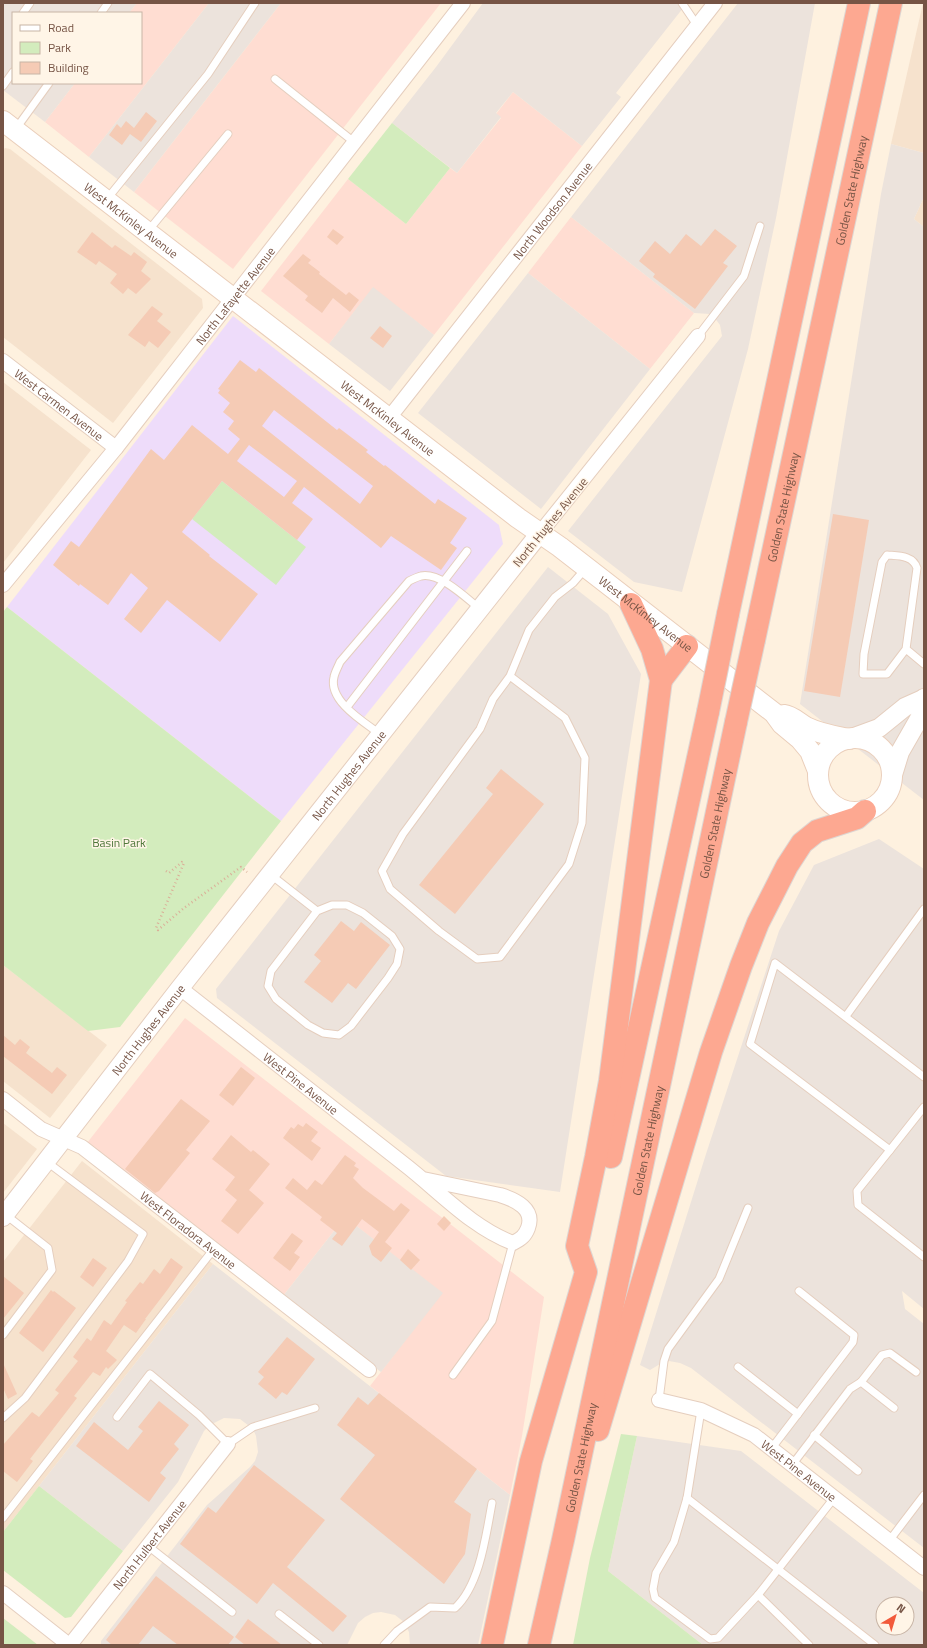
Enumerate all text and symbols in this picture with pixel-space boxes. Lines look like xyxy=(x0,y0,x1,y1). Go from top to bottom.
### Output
legend xyxy=(12,12,142,84)
text: Road xyxy=(48,18,74,37)
text: Park xyxy=(48,38,71,57)
text: Building xyxy=(48,58,89,77)
street label: Golden State Highway xyxy=(830,133,872,247)
street label: North Woodson Avenue xyxy=(508,157,597,263)
street label: West McKinley Avenue xyxy=(80,177,183,262)
street label: North Lafayette Avenue xyxy=(191,242,279,349)
street label: West Carmen Avenue xyxy=(11,364,108,445)
street label: West McKinley Avenue xyxy=(337,375,439,460)
street label: Golden State Highway xyxy=(762,450,804,564)
street label: North Hughes Avenue xyxy=(508,473,592,571)
street label: West McKinley Avenue xyxy=(595,571,697,656)
street label: North Hughes Avenue xyxy=(307,726,390,824)
street label: Golden State Highway xyxy=(694,767,735,880)
park label: Basin Park xyxy=(92,833,146,852)
street label: North Hughes Avenue xyxy=(107,980,189,1079)
street label: West Pine Avenue xyxy=(259,1047,343,1119)
street label: Golden State Highway xyxy=(627,1084,668,1197)
street label: West Floradora Avenue xyxy=(136,1186,241,1273)
street label: Golden State Highway xyxy=(560,1401,601,1514)
street label: West Pine Avenue xyxy=(757,1435,841,1506)
street label: North Hulbert Avenue xyxy=(108,1495,191,1594)
north arrow xyxy=(875,1596,915,1636)
text: N xyxy=(893,1599,909,1617)

